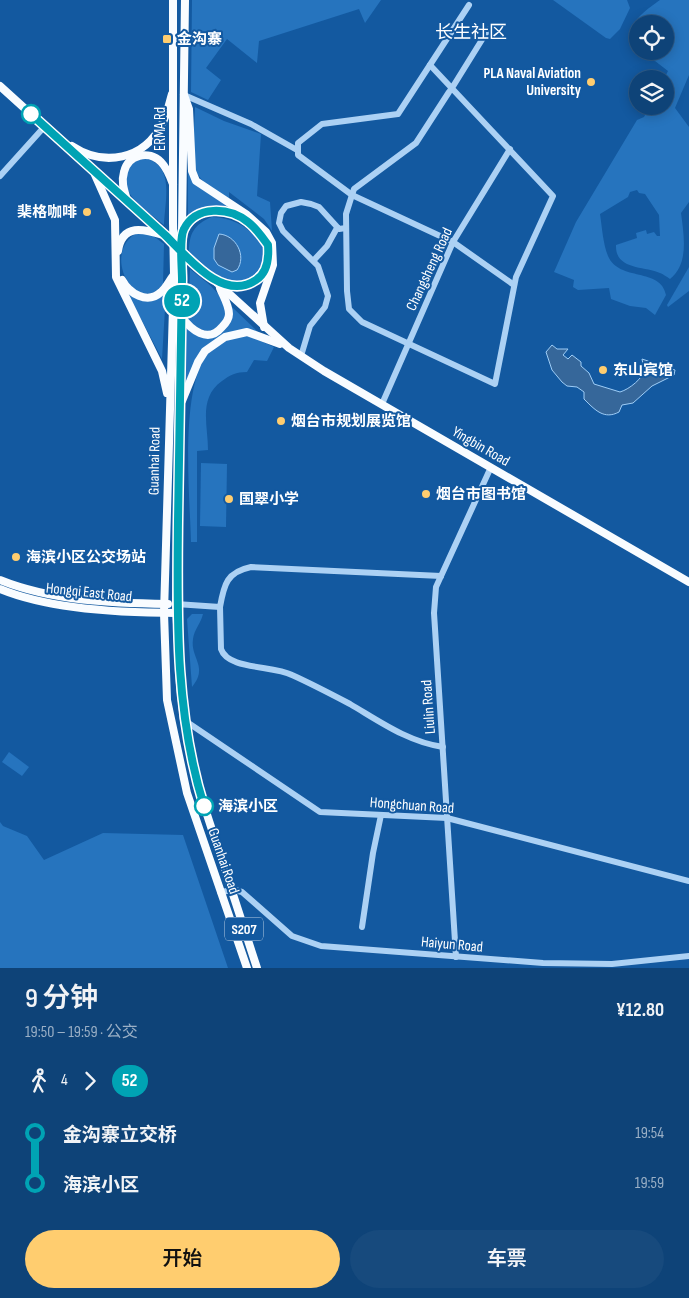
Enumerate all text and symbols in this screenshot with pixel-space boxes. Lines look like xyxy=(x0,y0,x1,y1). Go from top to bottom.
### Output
map controls xyxy=(629,15,674,115)
button: locate xyxy=(629,15,674,60)
district label: 长生社区 xyxy=(435,22,507,43)
place label: 金沟寨 xyxy=(177,30,222,49)
marker: 金沟寨 xyxy=(161,33,173,45)
place label: PLA Naval Aviation University xyxy=(484,64,582,100)
button: layers xyxy=(629,70,674,115)
marker: PLA Naval Aviation University xyxy=(585,76,597,88)
unlabelled marker xyxy=(21,104,41,124)
street label: ERMA Rd xyxy=(151,107,170,151)
place label: 棐格咖啡 xyxy=(17,203,77,222)
marker: 棐格咖啡 xyxy=(81,206,93,218)
street label: Changsheng Road xyxy=(402,225,457,314)
line badge: 52 xyxy=(160,285,204,317)
text: 52 xyxy=(174,290,190,311)
place label: 东山宾馆 xyxy=(613,361,673,380)
marker: 东山宾馆 xyxy=(597,364,609,376)
place label: 烟台市规划展览馆 xyxy=(291,412,411,431)
marker: 烟台市规划展览馆 xyxy=(275,415,287,427)
street label: Yingbin Road xyxy=(448,422,513,471)
street label: Guanhai Road xyxy=(144,427,165,495)
place label: 烟台市图书馆 xyxy=(436,485,526,504)
marker: 烟台市图书馆 xyxy=(420,488,432,500)
place label: 国翠小学 xyxy=(239,490,299,509)
marker: 国翠小学 xyxy=(223,493,235,505)
place label: 海滨小区公交场站 xyxy=(26,548,146,567)
marker: 海滨小区公交场站 xyxy=(10,551,22,563)
street label: Hongqi East Road xyxy=(45,579,133,606)
street label: Liulin Road xyxy=(417,679,440,735)
street label: Hongchuan Road xyxy=(369,793,455,818)
marker: 海滨小区 xyxy=(194,796,214,816)
place label: 海滨小区 xyxy=(218,797,278,816)
street label: Guanhai Road xyxy=(203,826,244,897)
road number: S207 xyxy=(225,918,263,941)
street label: Haiyun Road xyxy=(420,932,484,957)
text: 9 分钟 xyxy=(25,982,98,1015)
text: ¥12.80 xyxy=(616,999,664,1022)
text: 19:50 – 19:59 · 公交 xyxy=(25,1023,138,1042)
icon: walk xyxy=(25,1067,53,1095)
icon: forward xyxy=(76,1067,104,1095)
text: 52 xyxy=(122,1070,138,1091)
text: 4 xyxy=(61,1071,68,1090)
text: 金沟寨立交桥 xyxy=(63,1124,177,1147)
text: 19:54 xyxy=(635,1124,664,1143)
text: 海滨小区 xyxy=(63,1174,139,1197)
text: 19:59 xyxy=(635,1174,664,1193)
button: 开始 xyxy=(25,1230,340,1288)
button: 车票 xyxy=(350,1230,664,1288)

